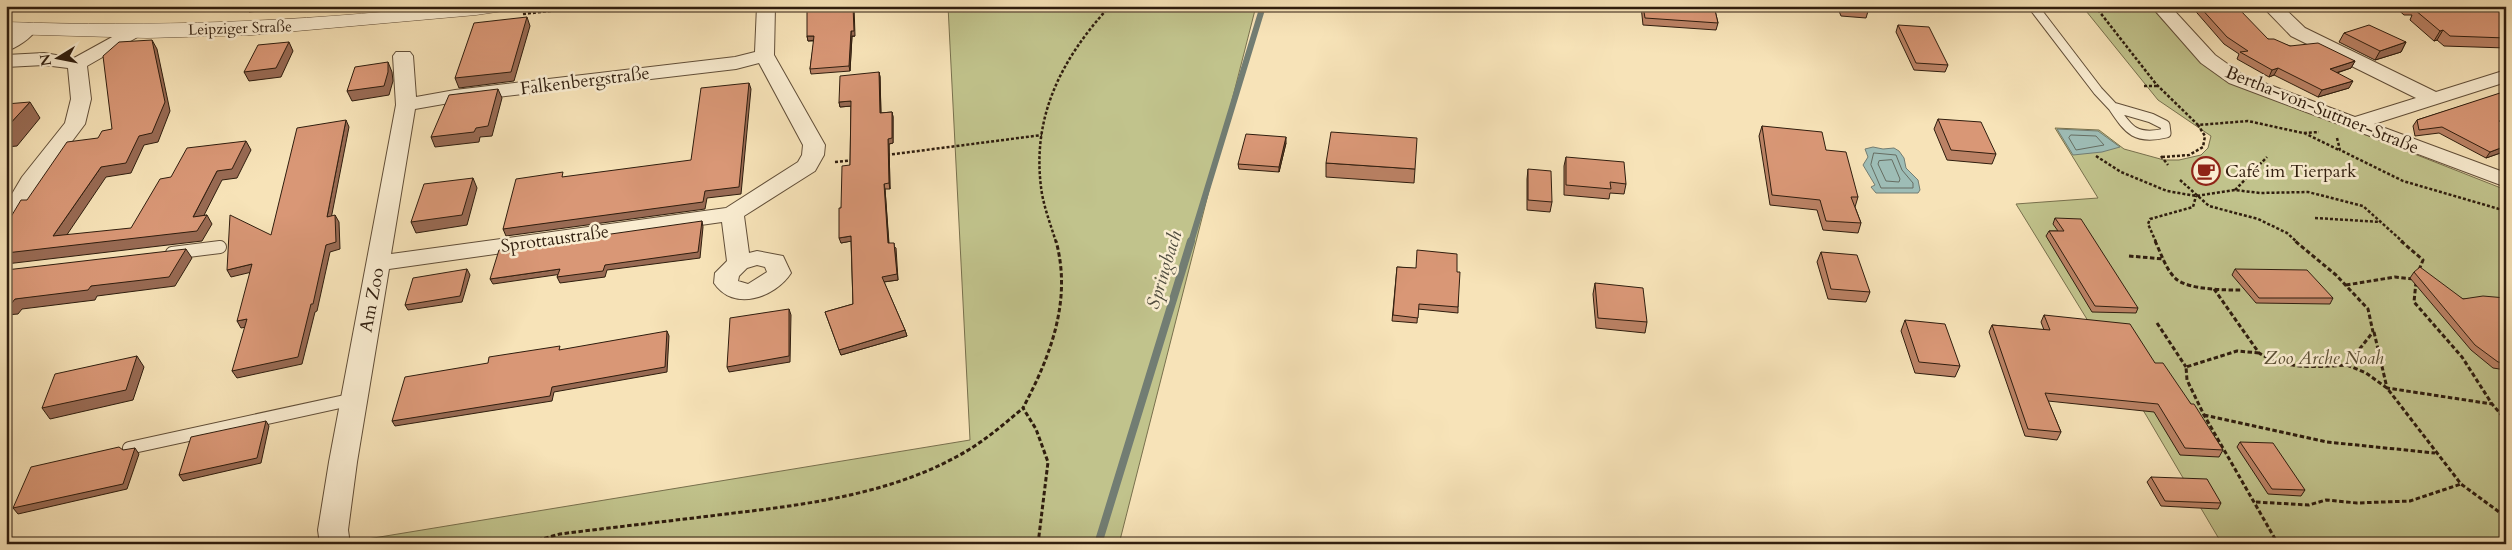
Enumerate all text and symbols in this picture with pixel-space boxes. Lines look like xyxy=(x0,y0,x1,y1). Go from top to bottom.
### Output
street label: Leipziger Straße xyxy=(188,16,292,40)
north arrow xyxy=(32,32,82,82)
text: N xyxy=(35,53,56,68)
street label: Bertha-von-Suttner-Straße xyxy=(2222,60,2422,160)
street label: Falkenbergstraße xyxy=(519,61,651,101)
cafe icon: Café im Tierpark xyxy=(2191,156,2221,186)
place label: Café im Tierpark xyxy=(2225,159,2357,184)
street label: Sprottaustraße xyxy=(499,219,611,259)
water label: Springbach xyxy=(1140,228,1188,312)
street label: Am Zoo xyxy=(354,265,391,334)
park label: Zoo Arche Noah xyxy=(2264,346,2384,371)

